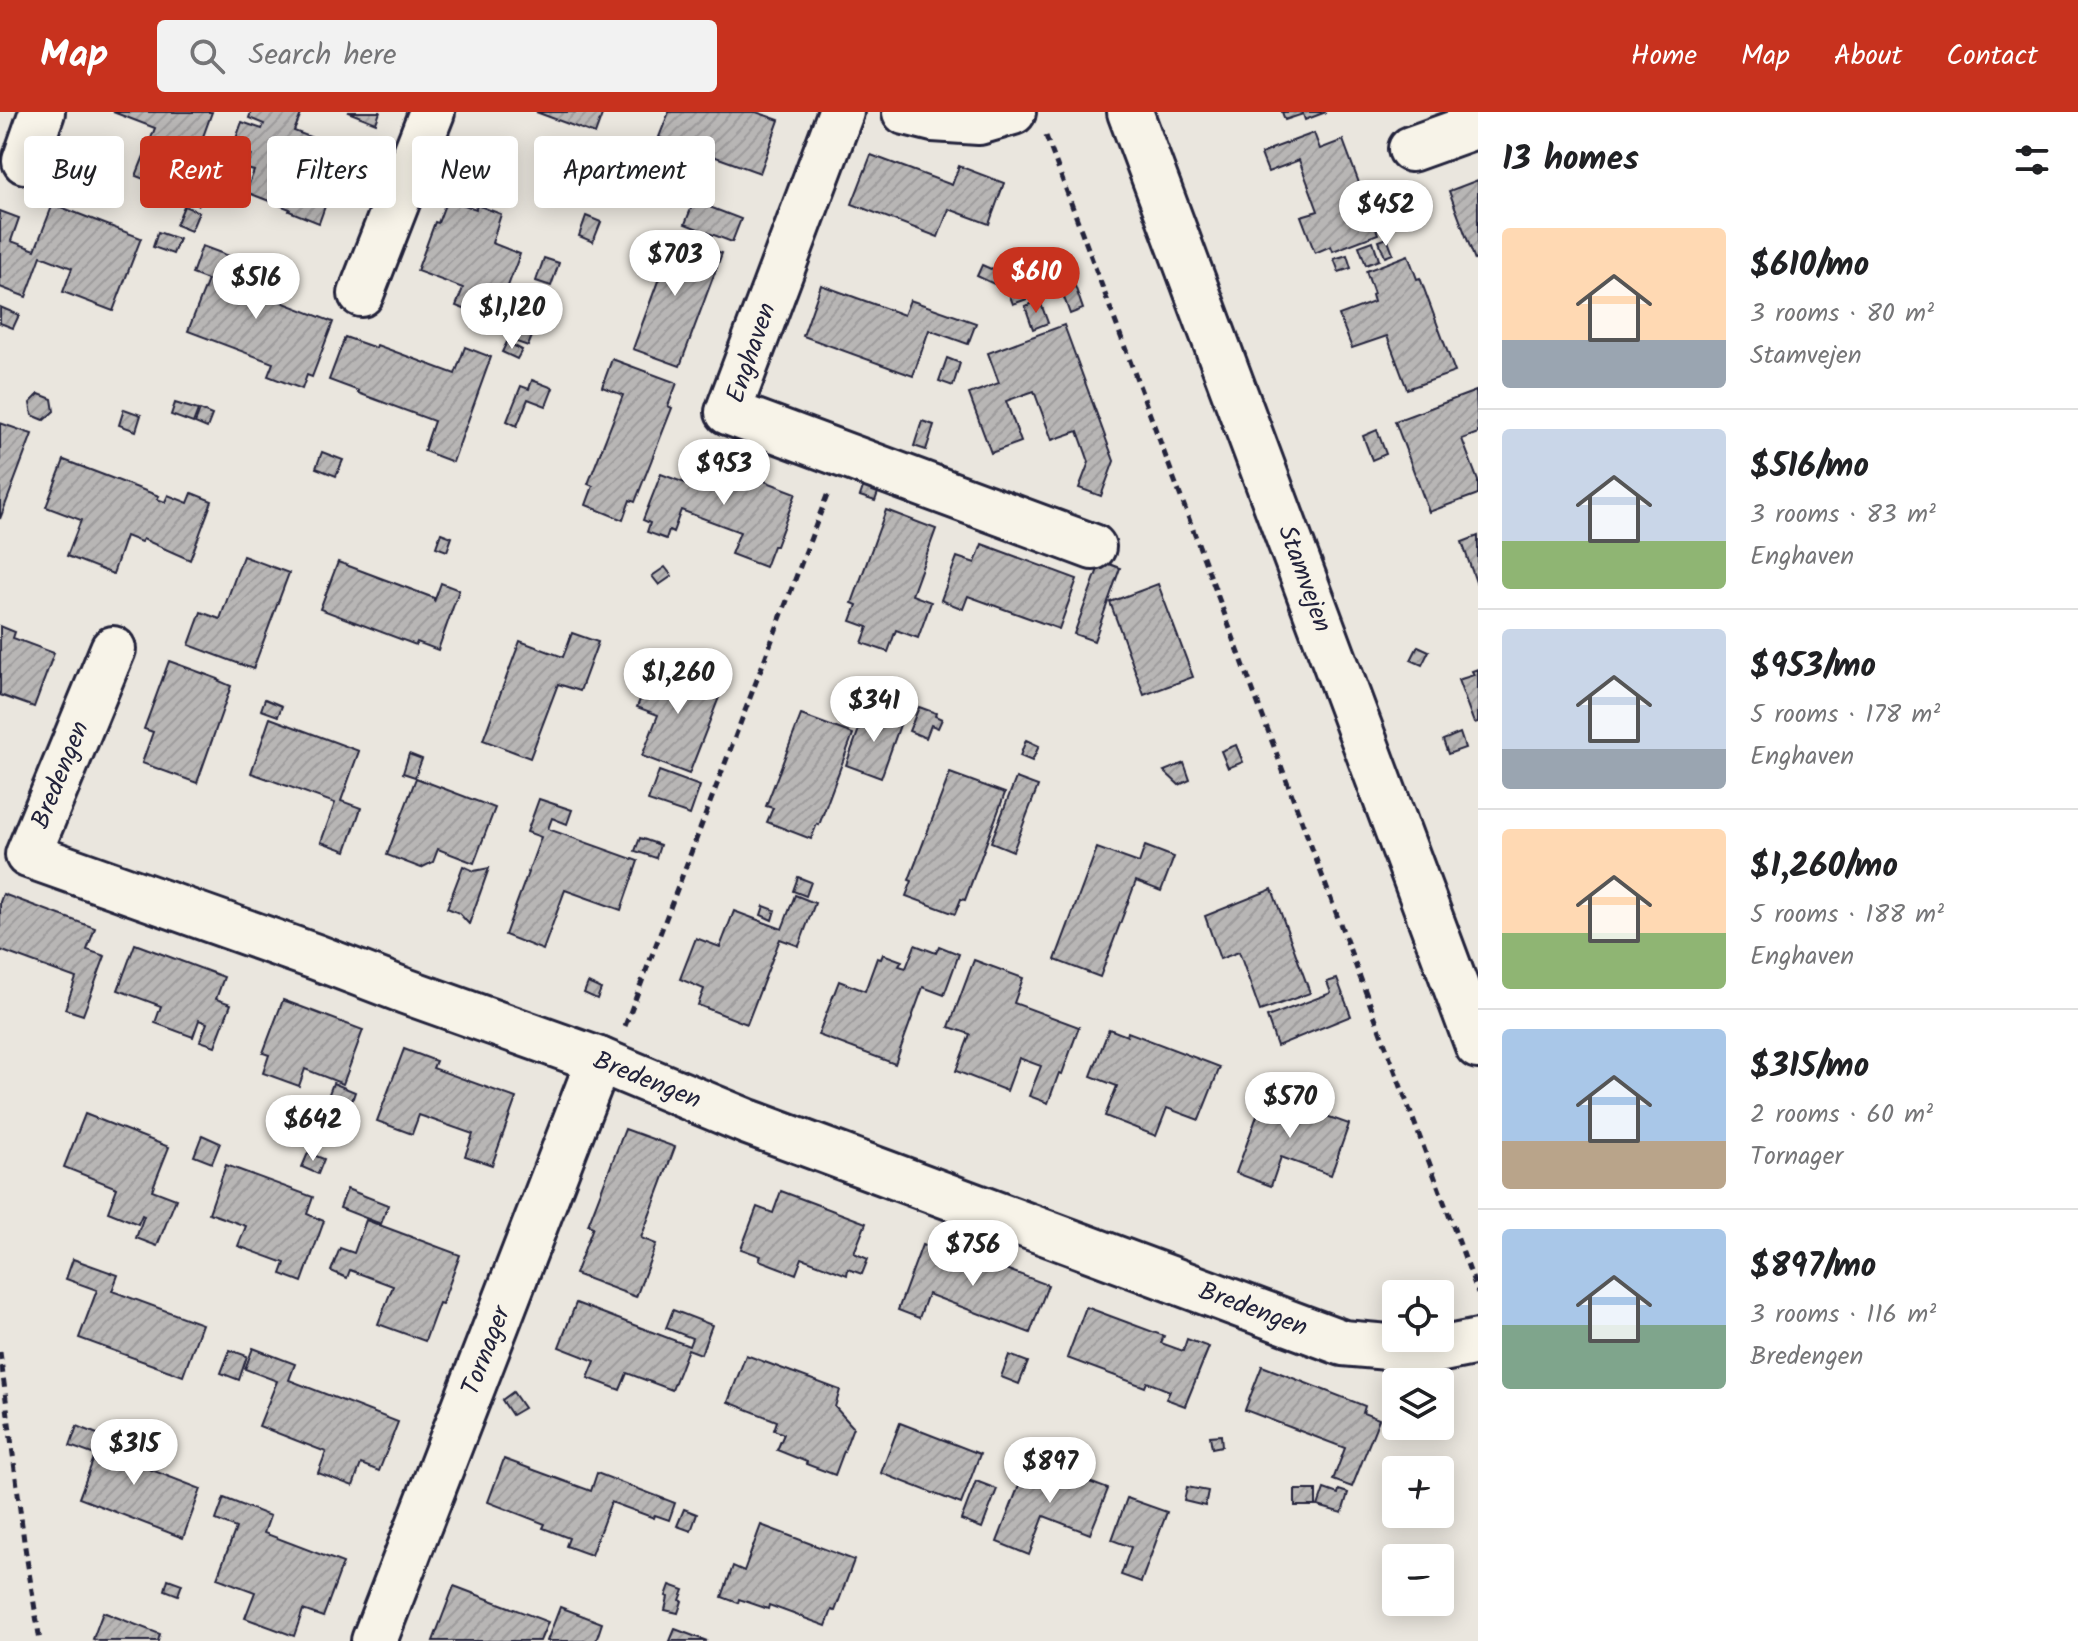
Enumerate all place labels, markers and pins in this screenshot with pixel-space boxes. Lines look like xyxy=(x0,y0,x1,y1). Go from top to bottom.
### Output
pin: $452 xyxy=(1339,180,1433,248)
pin: $703 xyxy=(628,230,722,298)
pin: $610 xyxy=(989,247,1083,315)
pin: $516 xyxy=(209,253,303,321)
pin: $1,120 xyxy=(447,283,577,351)
pin: $953 xyxy=(677,439,771,507)
pin: $1,260 xyxy=(613,648,743,716)
pin: $341 xyxy=(827,676,921,744)
pin: $570 xyxy=(1243,1072,1337,1140)
pin: $642 xyxy=(266,1095,360,1163)
pin: $756 xyxy=(926,1220,1020,1288)
pin: $315 xyxy=(87,1419,181,1487)
pin: $897 xyxy=(1003,1437,1097,1505)

